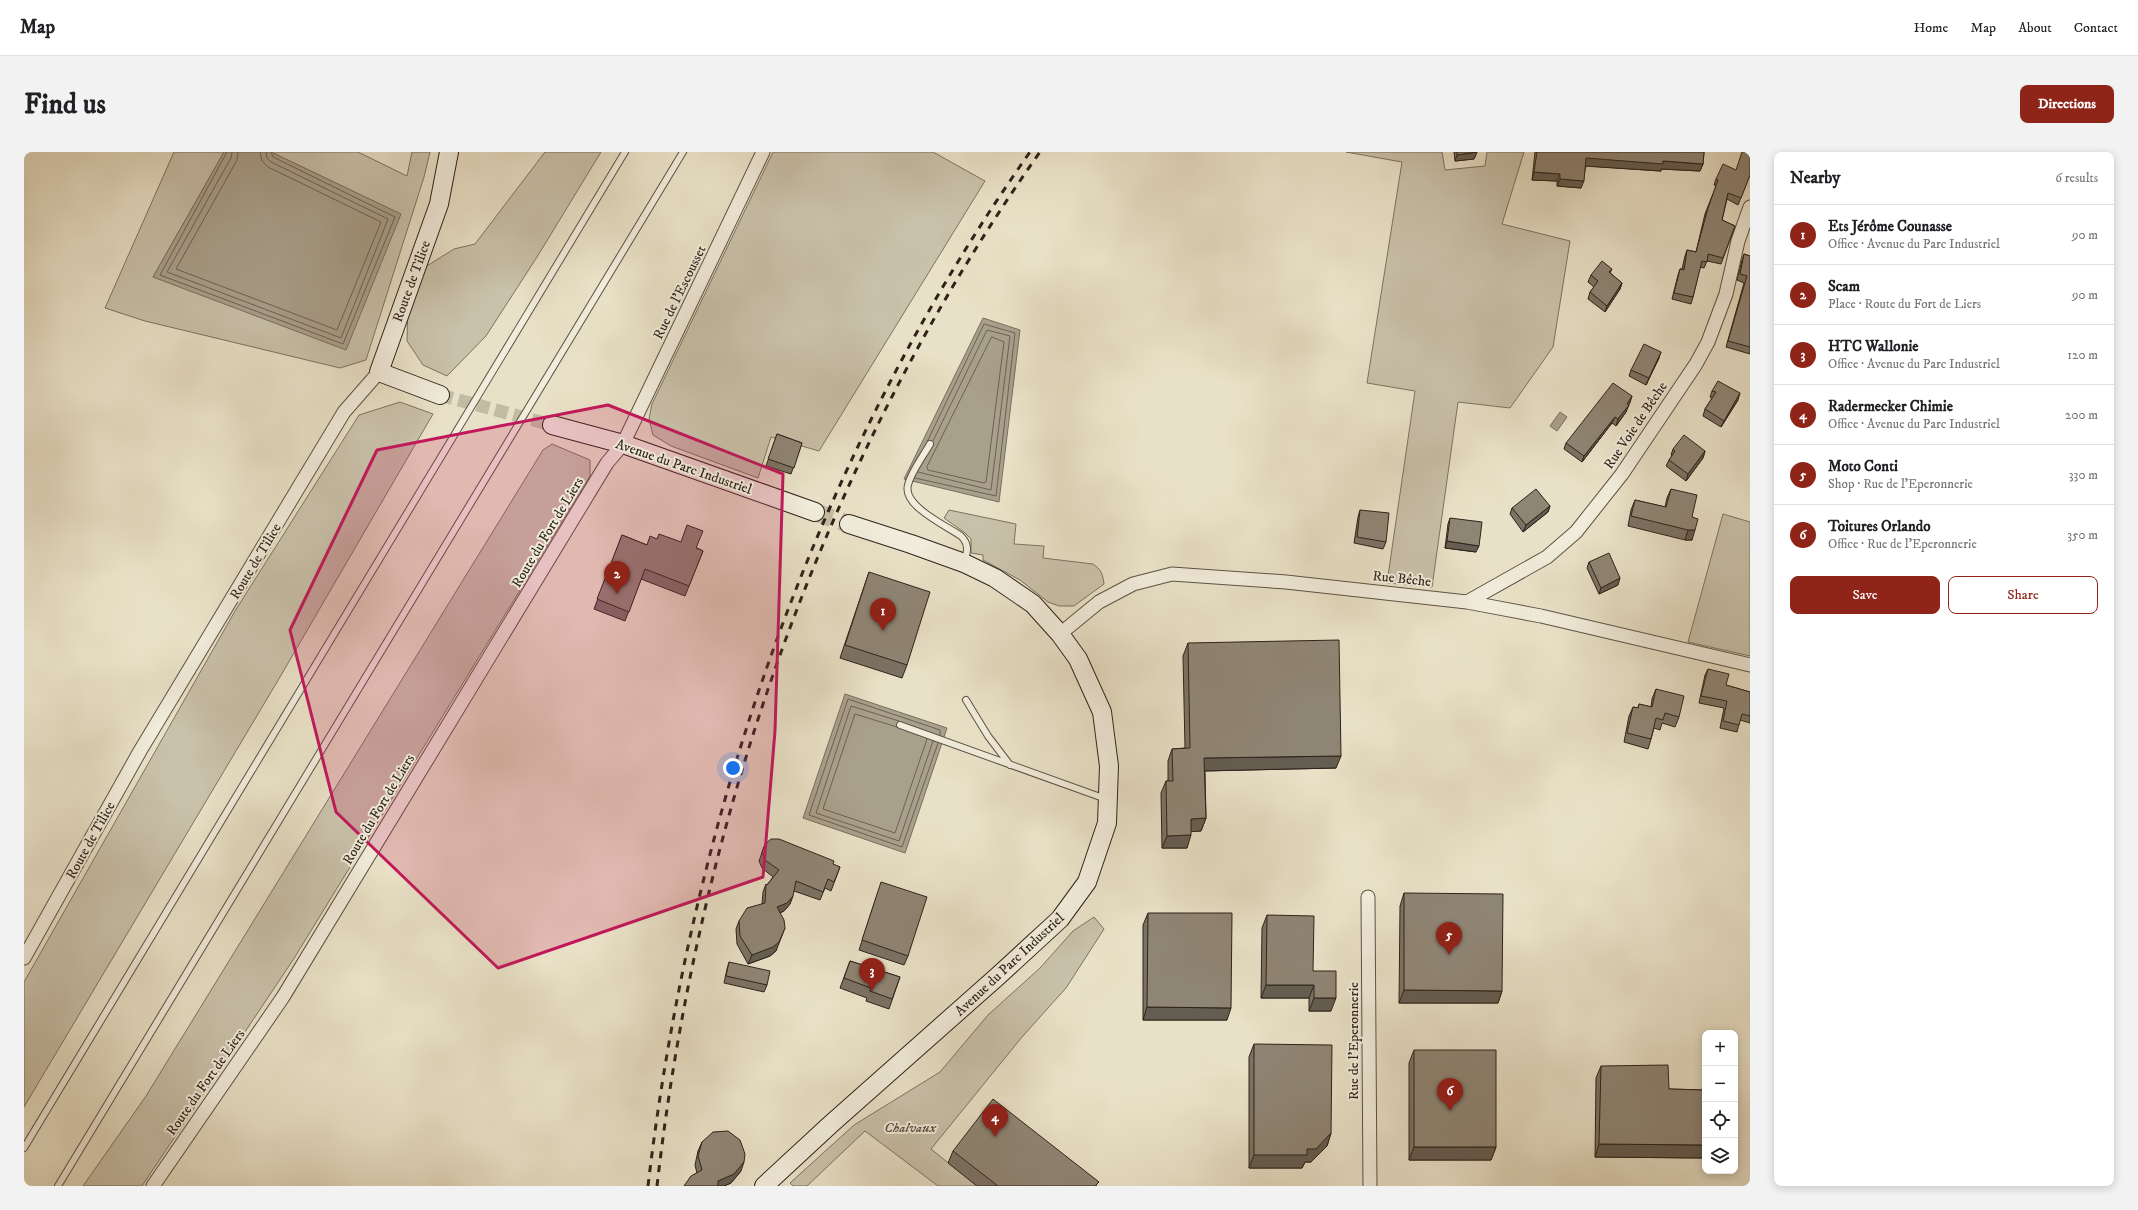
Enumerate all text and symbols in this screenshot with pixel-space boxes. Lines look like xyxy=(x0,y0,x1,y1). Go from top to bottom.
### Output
text: Map xyxy=(20,16,55,39)
text: Home xyxy=(1914,19,1948,37)
text: Map xyxy=(1970,19,1996,37)
text: About xyxy=(2018,19,2052,37)
text: Contact xyxy=(2074,19,2118,37)
button: Directions xyxy=(2020,85,2114,123)
text: Find us xyxy=(24,87,106,122)
text: Nearby xyxy=(1790,167,1840,189)
text: 6 results xyxy=(2055,170,2098,186)
text: Ets Jérôme Counasse xyxy=(1828,217,1952,236)
text: 1 xyxy=(1801,227,1805,243)
text: 90 m xyxy=(2072,227,2098,243)
text: Office · Avenue du Parc Industriel xyxy=(1828,236,2000,252)
street label: Route de Tilice xyxy=(389,238,435,325)
street label: Rue de l'Escousset xyxy=(649,242,711,342)
text: Scam xyxy=(1828,277,1860,296)
text: 2 xyxy=(1800,287,1806,303)
text: 90 m xyxy=(2072,287,2098,303)
text: Place · Route du Fort de Liers xyxy=(1828,296,1981,312)
text: HTC Wallonie xyxy=(1828,337,1919,356)
text: 3 xyxy=(1801,347,1805,363)
text: 120 m xyxy=(2067,347,2098,363)
text: Office · Avenue du Parc Industriel xyxy=(1828,356,2000,372)
street label: Rue Voie de Bêche xyxy=(1600,378,1672,473)
text: Radermecker Chimie xyxy=(1828,397,1953,416)
text: 4 xyxy=(1799,407,1807,423)
text: 200 m xyxy=(2065,407,2098,423)
text: Office · Avenue du Parc Industriel xyxy=(1828,416,2000,432)
street label: Avenue du Parc Industriel xyxy=(613,435,755,499)
text: Moto Conti xyxy=(1828,457,1898,476)
text: 5 xyxy=(1800,467,1806,483)
text: 330 m xyxy=(2069,467,2098,483)
street label: Route du Fort de Liers xyxy=(508,474,588,591)
text: Shop · Rue de l'Eperonnerie xyxy=(1828,476,1973,492)
text: Toitures Orlando xyxy=(1828,517,1931,536)
street label: Route de Tilice xyxy=(226,520,286,603)
text: 6 xyxy=(1800,527,1806,543)
text: 350 m xyxy=(2067,527,2098,543)
text: Office · Rue de l'Eperonnerie xyxy=(1828,536,1977,552)
pin: 2 xyxy=(604,561,630,594)
street label: Rue Bêche xyxy=(1372,567,1432,591)
button: Save xyxy=(1790,576,1940,614)
button: Share xyxy=(1948,576,2098,614)
pin: 1 xyxy=(870,598,896,631)
street label: Route du Fort de Liers xyxy=(339,751,419,868)
your location xyxy=(723,758,743,778)
street label: Route de Tilice xyxy=(62,798,120,882)
street label: Avenue du Parc Industriel xyxy=(951,909,1069,1020)
pin: 5 xyxy=(1436,922,1462,955)
pin: 3 xyxy=(859,958,885,991)
street label: Rue de l'Eperonnerie xyxy=(1345,982,1363,1100)
street label: Route du Fort de Liers xyxy=(162,1026,249,1139)
map controls xyxy=(1702,1030,1738,1174)
button: + xyxy=(1702,1030,1738,1066)
button: − xyxy=(1702,1066,1738,1102)
pin: 6 xyxy=(1437,1078,1463,1111)
button: locate xyxy=(1702,1102,1738,1138)
pin: 4 xyxy=(982,1104,1008,1137)
park label: Chalvaux xyxy=(884,1119,937,1137)
button: layers xyxy=(1702,1138,1738,1174)

